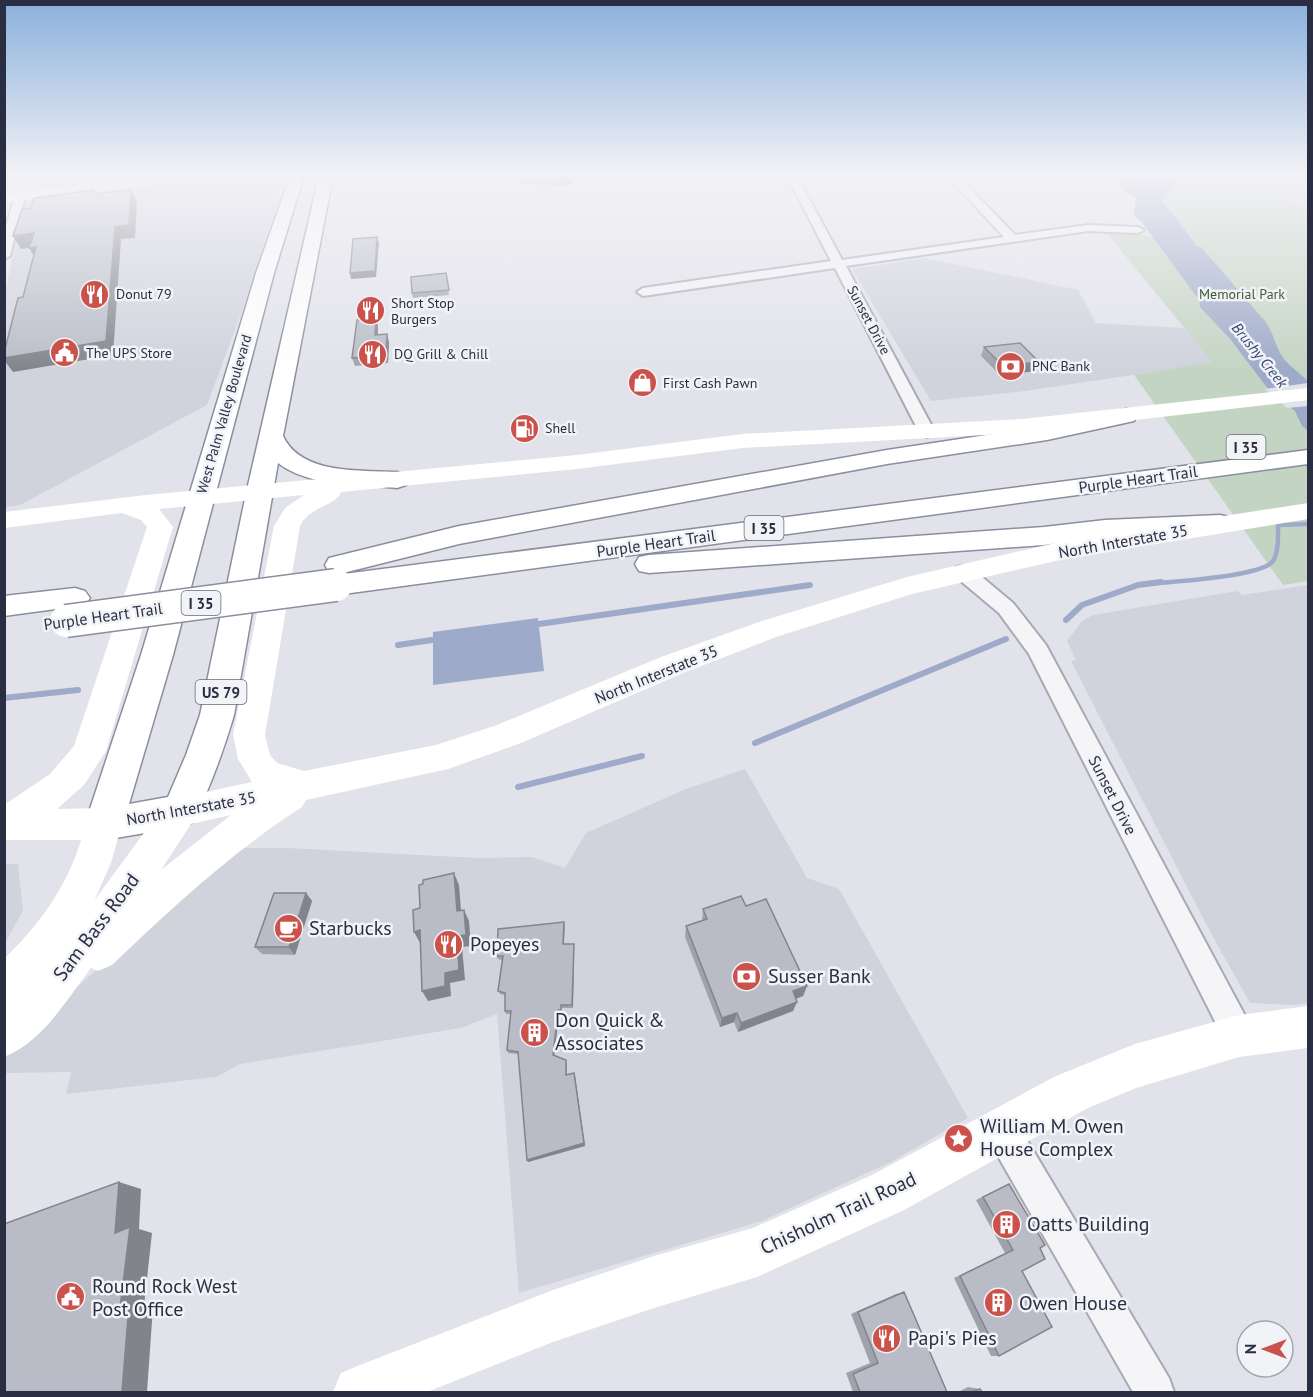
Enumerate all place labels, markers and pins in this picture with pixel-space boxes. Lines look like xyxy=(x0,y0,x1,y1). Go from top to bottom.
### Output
restaurant icon: Donut 79 xyxy=(79,278,111,310)
place label: Donut 79 xyxy=(116,285,172,303)
place label: Short Stop Burgers xyxy=(391,294,454,328)
restaurant icon: Short Stop Burgers xyxy=(354,295,386,327)
public building icon: The UPS Store xyxy=(49,337,81,369)
restaurant icon: DQ Grill & Chill xyxy=(357,338,389,370)
place label: The UPS Store xyxy=(86,344,172,362)
place label: DQ Grill & Chill xyxy=(394,345,488,363)
bank icon: PNC Bank xyxy=(995,350,1027,382)
place label: PNC Bank xyxy=(1032,357,1090,375)
shop icon: First Cash Pawn xyxy=(626,367,658,399)
place label: First Cash Pawn xyxy=(663,374,757,392)
fuel station icon: Shell xyxy=(508,412,540,444)
place label: Shell xyxy=(545,419,575,437)
cafe icon: Starbucks xyxy=(272,912,304,944)
place label: Starbucks xyxy=(309,915,392,941)
restaurant icon: Popeyes xyxy=(433,928,465,960)
place label: Popeyes xyxy=(470,931,539,957)
bank icon: Susser Bank xyxy=(731,960,763,992)
place label: Susser Bank xyxy=(768,963,871,989)
place label: Don Quick & Associates xyxy=(555,1007,665,1056)
building icon: Don Quick & Associates xyxy=(518,1016,550,1048)
place label: William M. Owen House Complex xyxy=(980,1113,1124,1162)
place icon: William M. Owen House Complex xyxy=(943,1122,975,1154)
building icon: Oatts Building xyxy=(990,1208,1022,1240)
place label: Oatts Building xyxy=(1027,1211,1149,1237)
place label: Round Rock West Post Office xyxy=(92,1273,237,1322)
public building icon: Round Rock West Post Office xyxy=(55,1281,87,1313)
building icon: Owen House xyxy=(982,1287,1014,1319)
place label: Owen House xyxy=(1019,1290,1127,1316)
restaurant icon: Papi's Pies xyxy=(871,1322,903,1354)
place label: Papi's Pies xyxy=(908,1325,997,1351)

